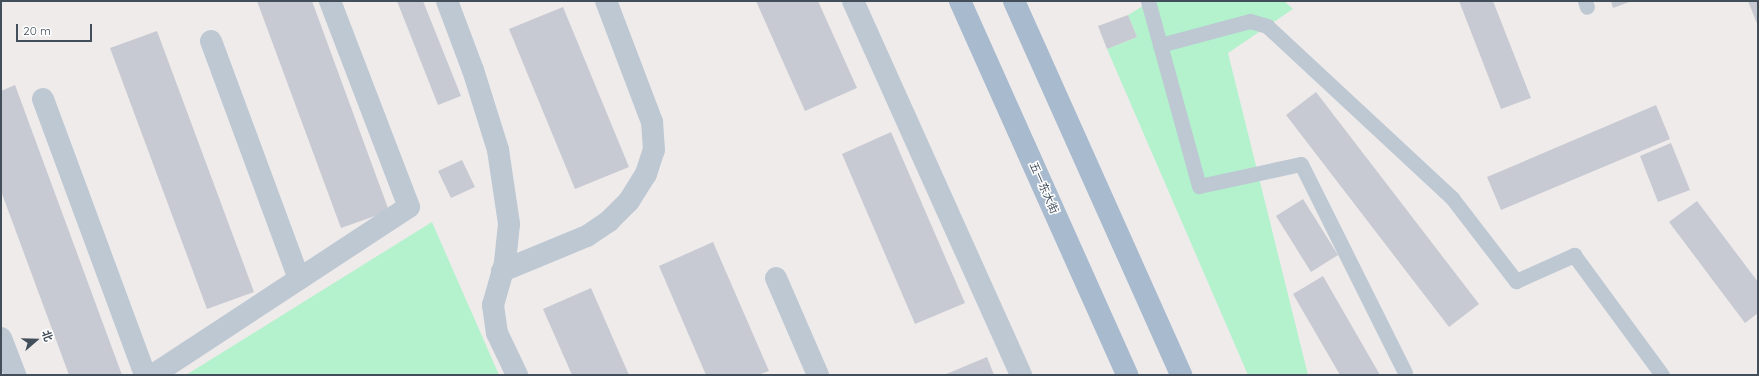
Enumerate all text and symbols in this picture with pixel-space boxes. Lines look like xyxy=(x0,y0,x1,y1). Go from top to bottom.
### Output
scale bar xyxy=(18,16,94,42)
text: 20 m xyxy=(23,23,51,38)
street label: 五一东大街 xyxy=(1027,160,1061,216)
north arrow xyxy=(16,320,56,360)
text: 北 xyxy=(39,328,56,343)

